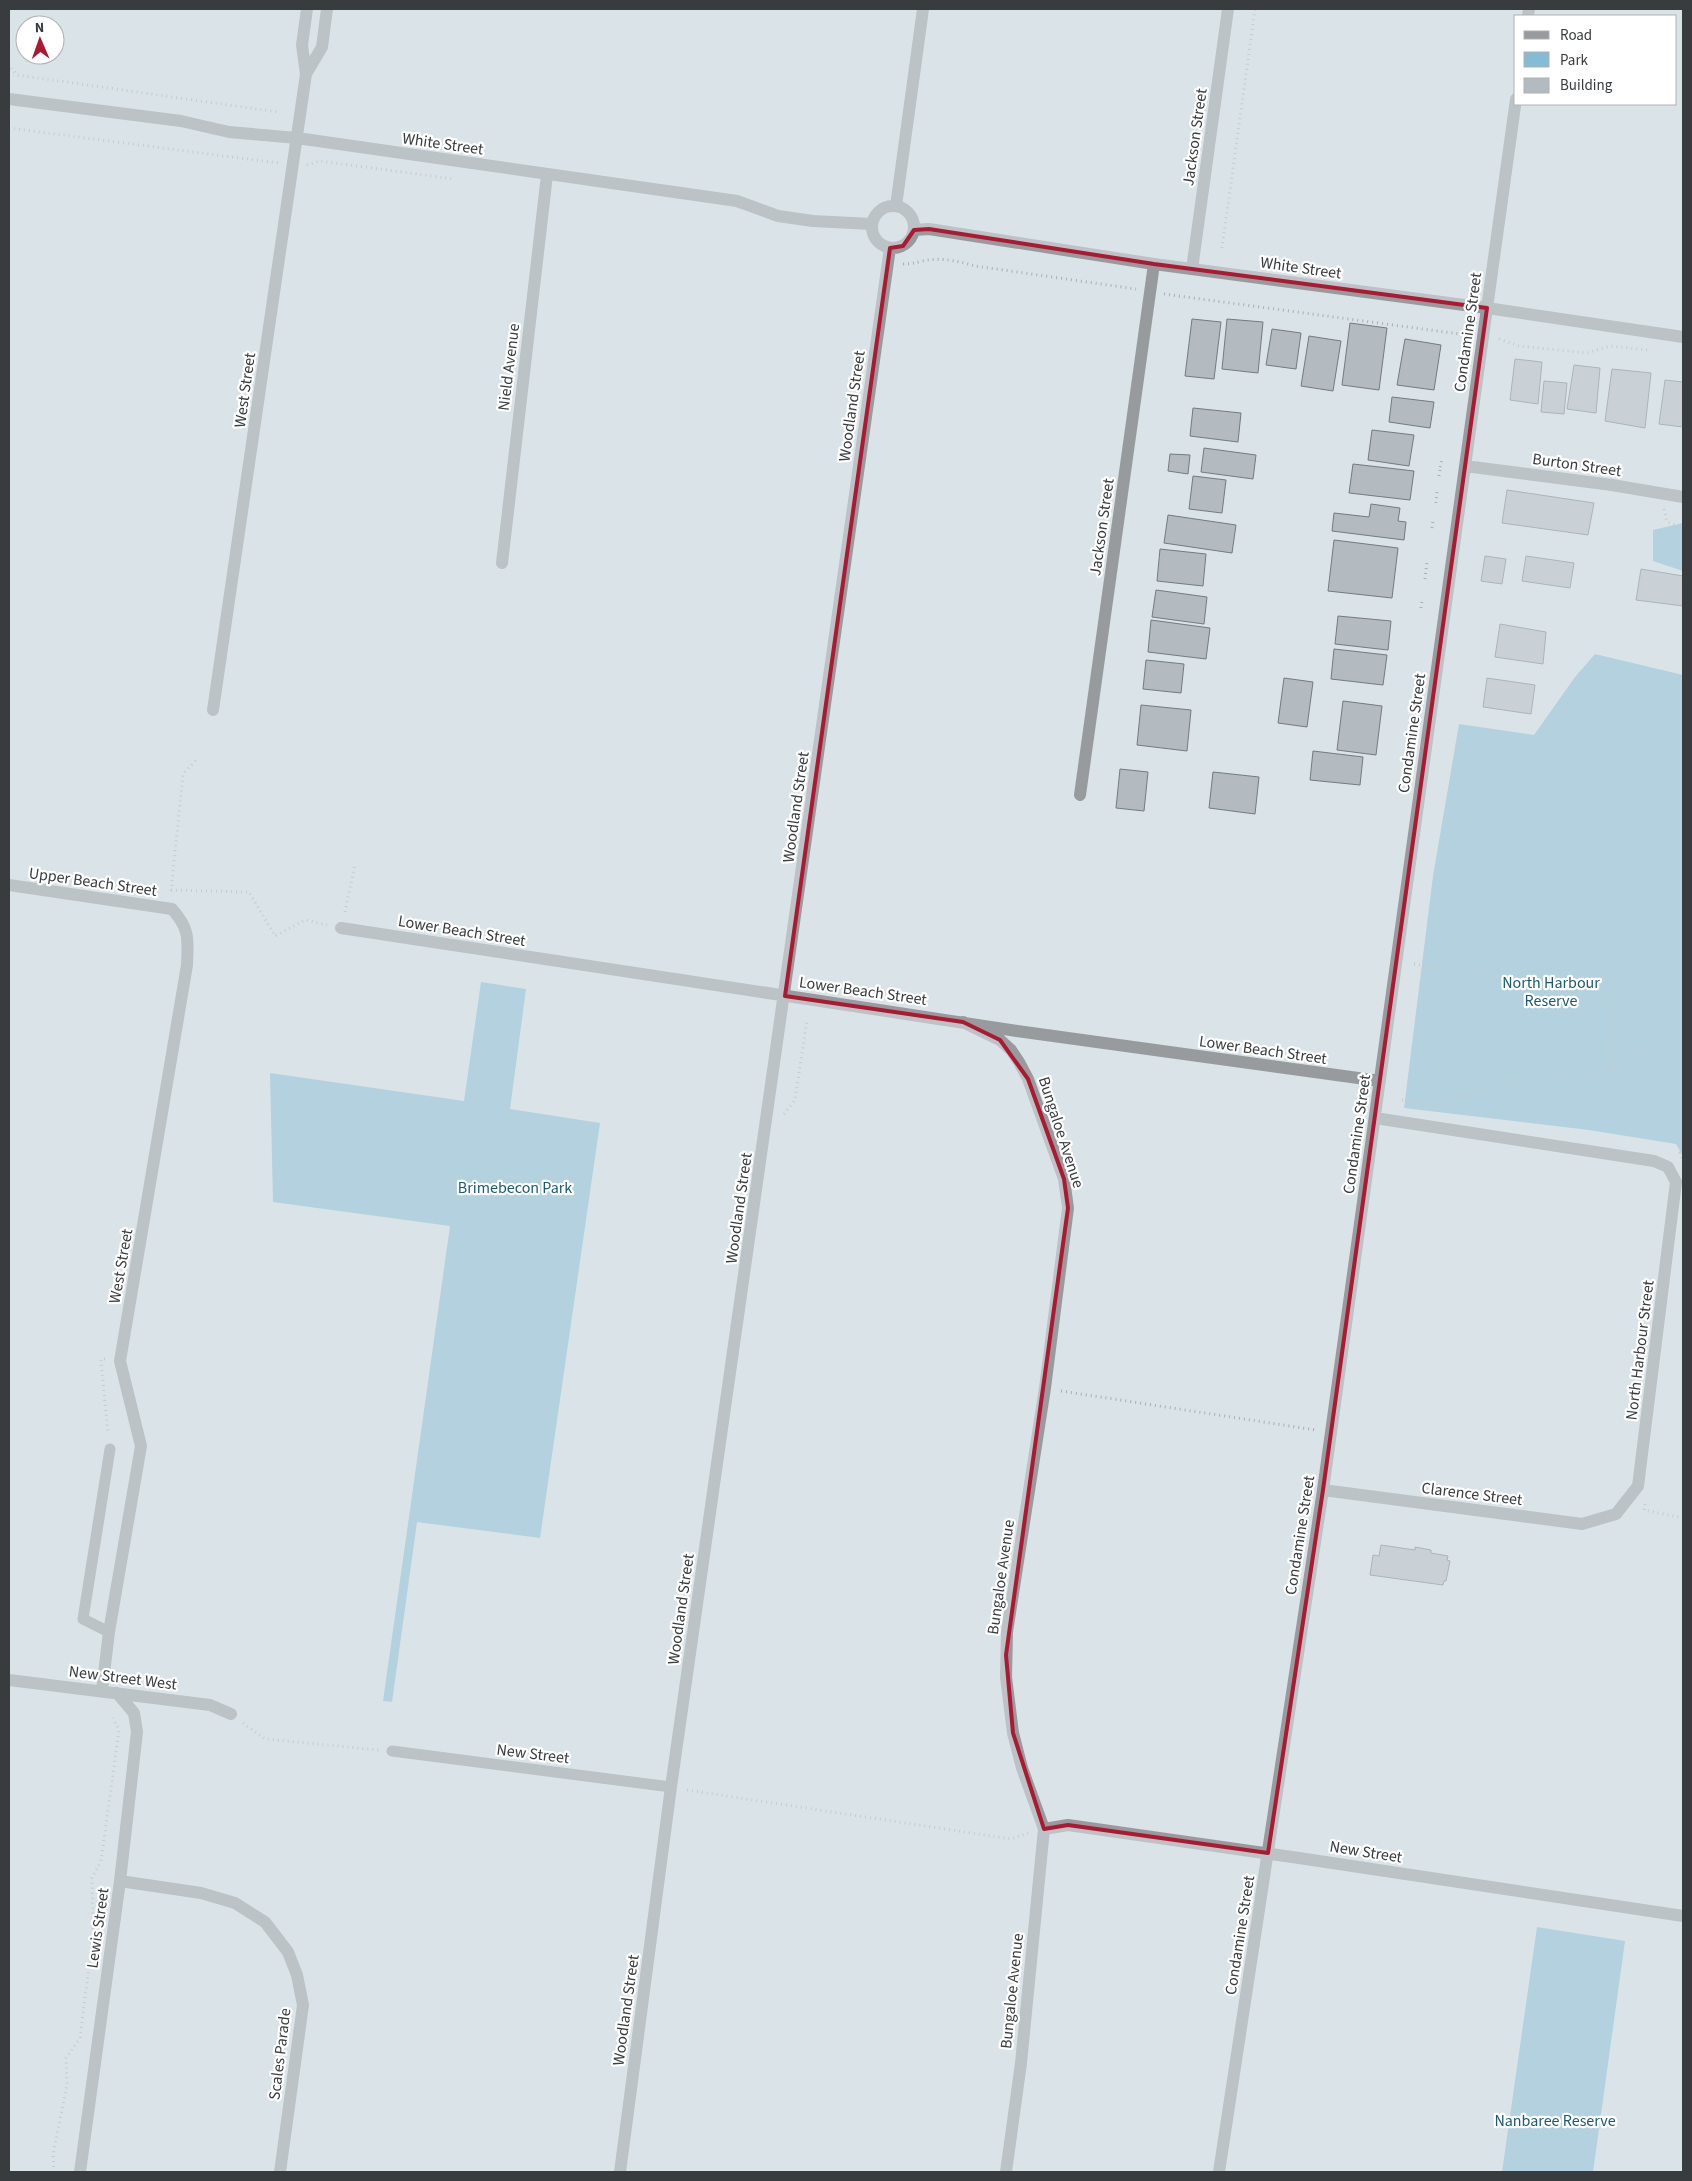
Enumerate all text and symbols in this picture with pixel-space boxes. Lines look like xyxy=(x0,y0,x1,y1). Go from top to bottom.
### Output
north arrow xyxy=(15,15,65,65)
legend xyxy=(1514,15,1677,105)
text: N xyxy=(35,18,45,38)
text: Road xyxy=(1560,25,1592,46)
text: Park xyxy=(1560,50,1589,71)
text: Building xyxy=(1560,75,1613,96)
street label: Jackson Street xyxy=(1177,86,1213,187)
street label: White Street xyxy=(401,127,485,161)
street label: White Street xyxy=(1259,251,1343,285)
street label: Condamine Street xyxy=(1449,270,1487,393)
street label: Nield Avenue xyxy=(493,322,525,412)
street label: Woodland Street xyxy=(833,349,871,463)
street label: West Street xyxy=(229,351,261,429)
street label: Burton Street xyxy=(1531,448,1623,482)
street label: Jackson Street xyxy=(1084,476,1120,577)
street label: Condamine Street xyxy=(1393,671,1431,794)
street label: Woodland Street xyxy=(777,750,815,864)
street label: Upper Beach Street xyxy=(27,862,159,902)
street label: Lower Beach Street xyxy=(397,910,528,952)
street label: Lower Beach Street xyxy=(798,971,929,1011)
park label: North Harbour Reserve xyxy=(1502,972,1600,1012)
street label: Lower Beach Street xyxy=(1198,1030,1329,1070)
street label: Condamine Street xyxy=(1338,1072,1376,1195)
street label: Bungaloe Avenue xyxy=(1033,1074,1089,1191)
street label: Woodland Street xyxy=(720,1151,758,1265)
park label: Brimebecon Park xyxy=(458,1177,572,1199)
street label: West Street xyxy=(104,1226,138,1305)
street label: North Harbour Street xyxy=(1620,1278,1660,1421)
street label: Condamine Street xyxy=(1280,1473,1320,1596)
street label: Clarence Street xyxy=(1420,1477,1524,1511)
street label: Bungaloe Avenue xyxy=(982,1518,1020,1636)
street label: Woodland Street xyxy=(662,1552,700,1666)
street label: New Street West xyxy=(68,1660,179,1696)
street label: New Street xyxy=(495,1739,571,1769)
street label: New Street xyxy=(1328,1835,1404,1869)
street label: Condamine Street xyxy=(1220,1873,1260,1996)
street label: Lewis Street xyxy=(81,1886,115,1970)
street label: Bungaloe Avenue xyxy=(995,1932,1029,2050)
street label: Woodland Street xyxy=(607,1953,645,2067)
street label: Scales Parade xyxy=(263,2007,297,2101)
park label: Nanbaree Reserve xyxy=(1494,2110,1616,2132)

